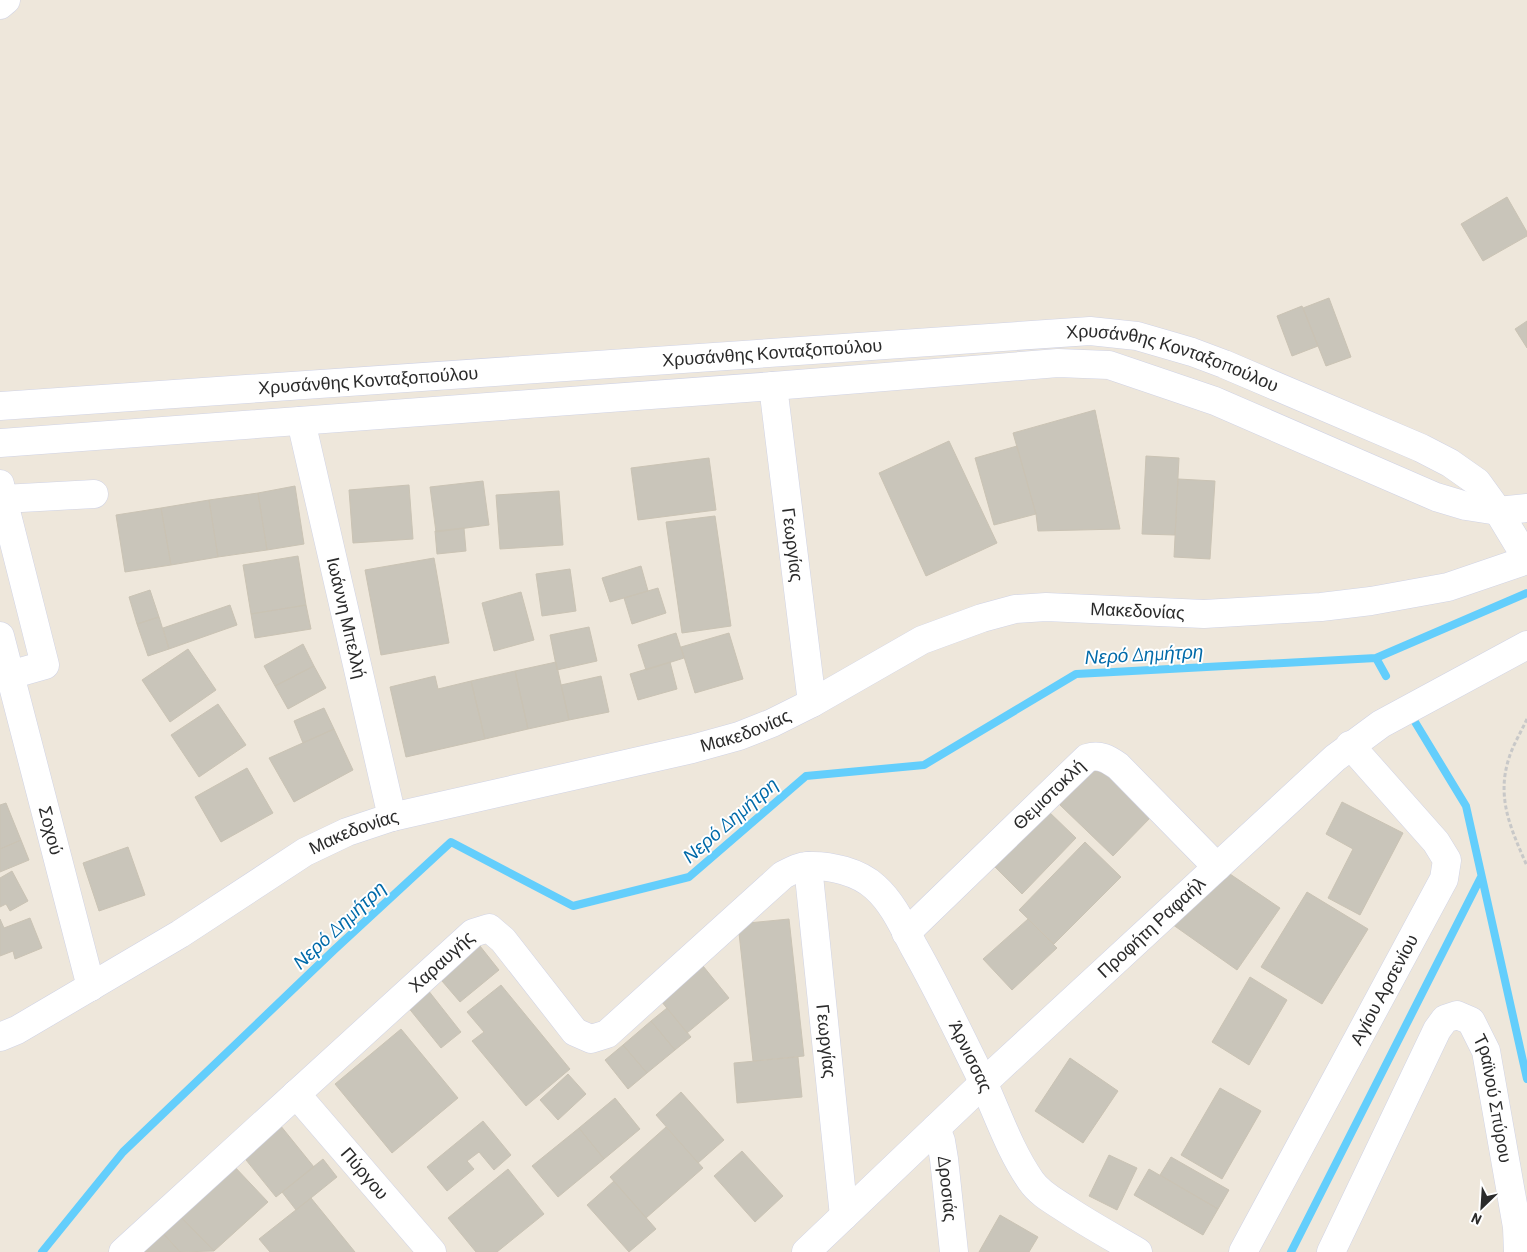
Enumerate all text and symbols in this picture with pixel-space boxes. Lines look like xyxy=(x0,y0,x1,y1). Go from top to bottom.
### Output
street label: Χρυσάνθης Κονταξοπούλου xyxy=(1065,319,1282,396)
street label: Χρυσάνθης Κονταξοπούλου xyxy=(661,333,883,370)
street label: Χρυσάνθης Κονταξοπούλου xyxy=(257,361,479,398)
street label: Γεωργίας xyxy=(778,506,809,583)
street label: Ιωάννη Μπελλή xyxy=(323,555,372,680)
street label: Μακεδονίας xyxy=(1090,597,1185,623)
water label: Νερό Δημήτρη xyxy=(1084,639,1204,668)
street label: Μακεδονίας xyxy=(698,703,794,756)
street label: Θεμιστοκλή xyxy=(1008,754,1089,834)
water label: Νερό Δημήτρη xyxy=(677,772,782,867)
street label: Σοχού xyxy=(35,804,68,857)
street label: Μακεδονίας xyxy=(305,804,401,859)
street label: Προφήτη Ραφαήλ xyxy=(1092,871,1209,982)
water label: Νερό Δημήτρη xyxy=(287,876,390,974)
street label: Χαραυγής xyxy=(404,925,478,996)
street label: Αγίου Αρσενίου xyxy=(1345,930,1422,1048)
street label: Γεωργίας xyxy=(812,1003,842,1079)
street label: Άρνισσας xyxy=(945,1017,998,1096)
street label: Τραϊνού Σπύρου xyxy=(1469,1030,1517,1164)
street label: Πύργου xyxy=(337,1142,394,1204)
street label: Δροσιάς xyxy=(934,1155,963,1223)
north arrow xyxy=(1457,1182,1507,1232)
text: N xyxy=(1468,1210,1484,1229)

